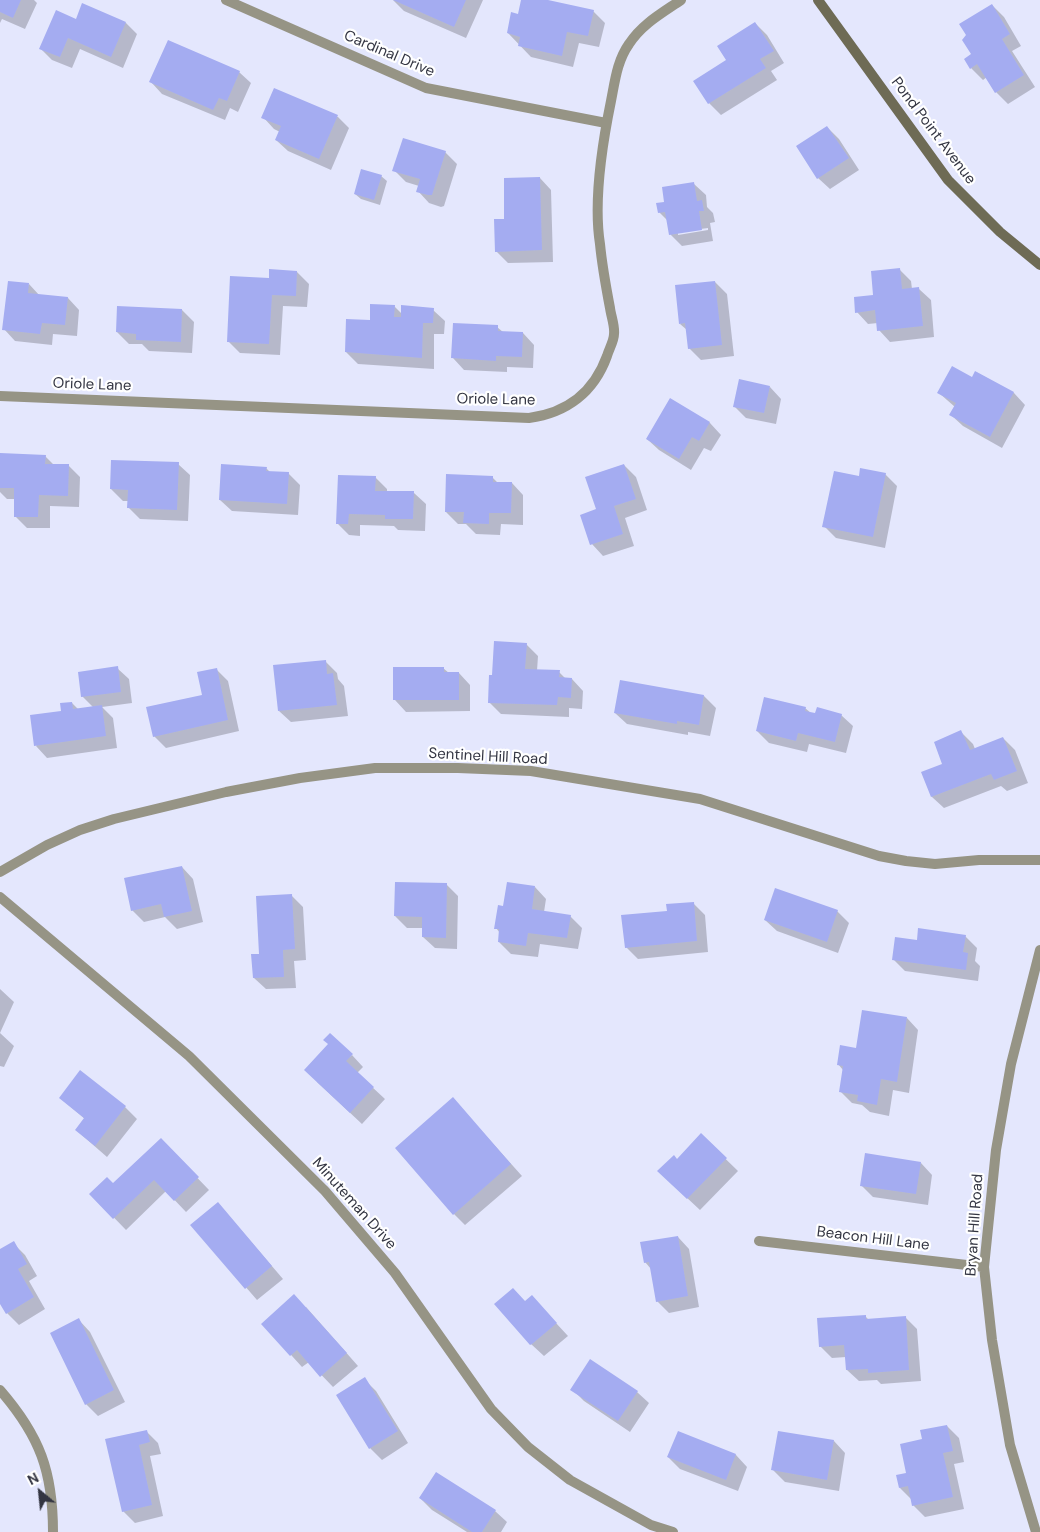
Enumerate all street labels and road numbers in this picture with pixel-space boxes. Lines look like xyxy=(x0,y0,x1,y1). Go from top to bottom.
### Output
street label: Cardinal Drive xyxy=(341,27,437,81)
street label: Pond Point Avenue xyxy=(887,74,979,188)
street label: Oriole Lane xyxy=(52,375,132,395)
street label: Oriole Lane xyxy=(456,390,536,410)
street label: Sentinel Hill Road xyxy=(428,745,548,769)
street label: Minuteman Drive xyxy=(308,1154,400,1254)
street label: Bryan Hill Road xyxy=(962,1173,988,1277)
street label: Beacon Hill Lane xyxy=(816,1223,930,1255)

